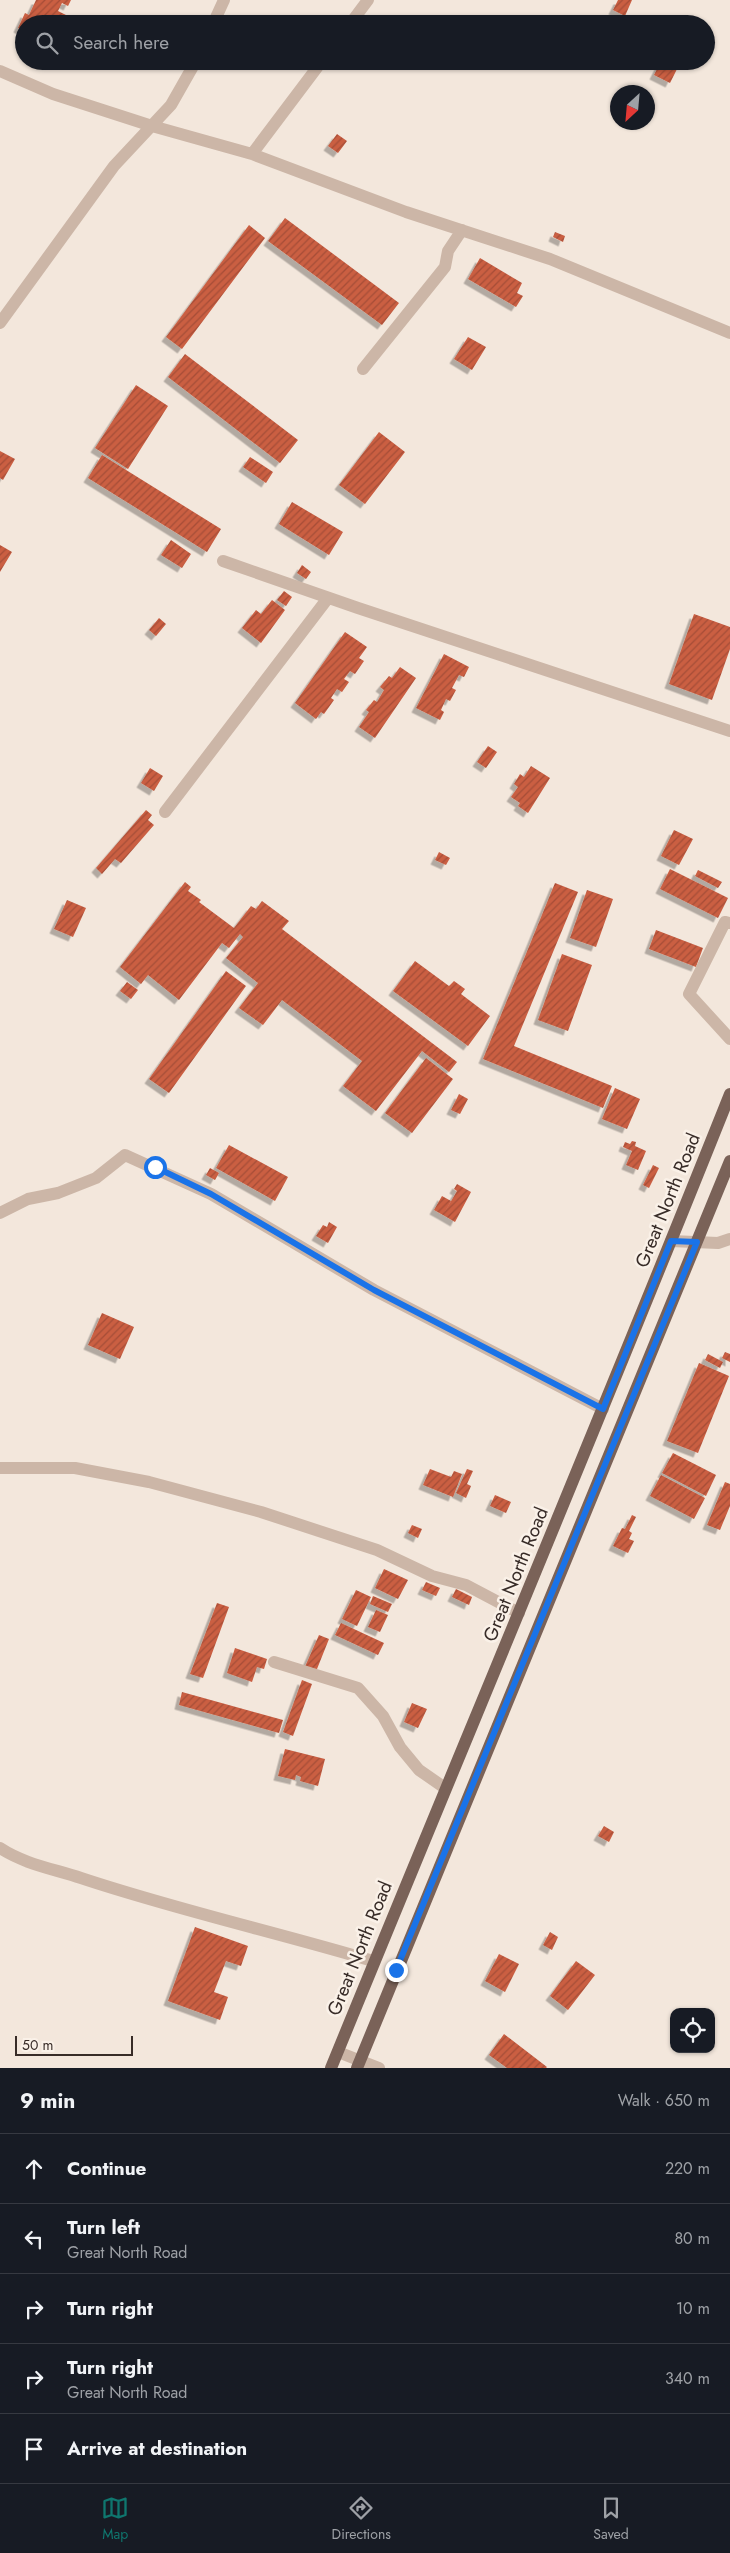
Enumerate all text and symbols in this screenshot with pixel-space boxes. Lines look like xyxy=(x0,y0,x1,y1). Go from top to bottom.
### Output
search box xyxy=(15,15,715,70)
icon: search xyxy=(33,29,61,57)
text: Search here xyxy=(73,29,169,56)
north arrow xyxy=(610,85,655,130)
street label: Great North Road xyxy=(628,1129,707,1272)
route start xyxy=(144,1156,167,1179)
street label: Great North Road xyxy=(476,1503,555,1646)
street label: Great North Road xyxy=(320,1877,399,2020)
route end xyxy=(385,1959,408,1982)
map controls xyxy=(670,2008,715,2053)
button: locate xyxy=(670,2008,715,2053)
scale bar xyxy=(15,2033,132,2056)
text: 50 m xyxy=(22,2035,53,2055)
text: 9 min xyxy=(20,2086,75,2116)
text: Walk · 650 m xyxy=(618,2089,710,2112)
icon: ahead xyxy=(20,2155,48,2183)
text: Continue xyxy=(67,2155,146,2182)
text: 220 m xyxy=(665,2157,710,2180)
text: Turn left xyxy=(67,2214,140,2241)
icon: left xyxy=(20,2225,48,2253)
text: 80 m xyxy=(674,2227,710,2250)
text: Great North Road xyxy=(67,2241,187,2264)
icon: right xyxy=(20,2295,48,2323)
text: Turn right xyxy=(67,2295,153,2322)
text: 10 m xyxy=(676,2297,710,2320)
text: Turn right xyxy=(67,2354,153,2381)
icon: right xyxy=(20,2365,48,2393)
text: 340 m xyxy=(665,2367,710,2390)
text: Great North Road xyxy=(67,2381,187,2404)
icon: arrive xyxy=(20,2435,48,2463)
text: Arrive at destination xyxy=(67,2435,247,2462)
tab: Map xyxy=(101,2494,129,2544)
tab: Directions xyxy=(332,2494,391,2544)
tab: Saved xyxy=(593,2494,629,2544)

